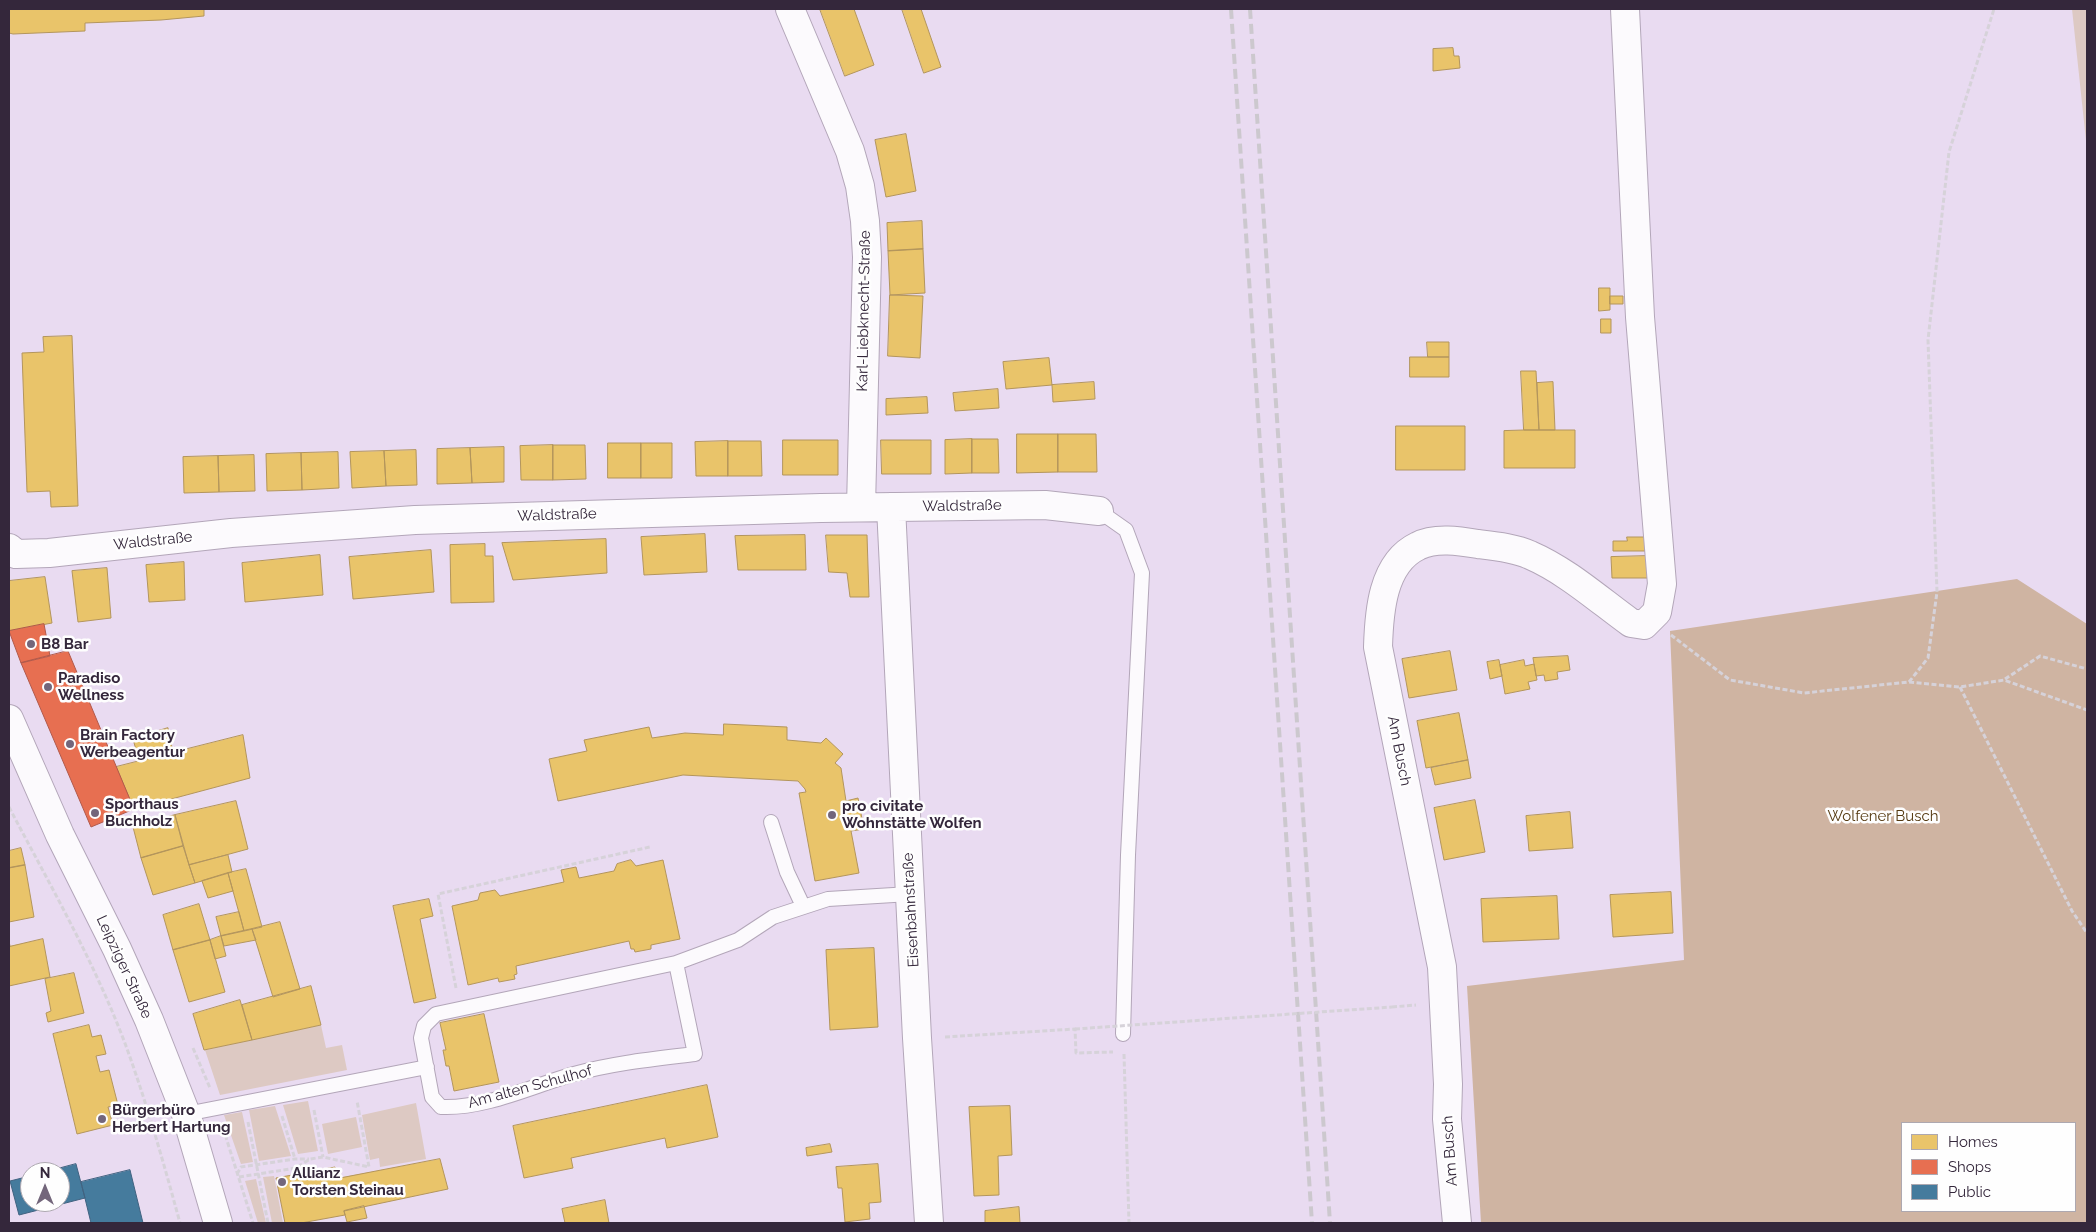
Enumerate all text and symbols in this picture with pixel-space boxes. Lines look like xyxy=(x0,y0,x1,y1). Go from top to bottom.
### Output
street label: Karl-Liebknecht-Straße xyxy=(854,230,874,392)
street label: Waldstraße xyxy=(922,496,1002,516)
street label: Waldstraße xyxy=(517,505,597,525)
street label: Waldstraße xyxy=(113,528,193,554)
place label: B8 Bar xyxy=(41,635,88,653)
marker: B8 Bar xyxy=(25,638,37,650)
place label: Paradiso Wellness xyxy=(58,669,124,704)
marker: Paradiso Wellness xyxy=(42,681,54,693)
street label: Am Busch xyxy=(1383,714,1415,788)
place label: Brain Factory Werbeagentur xyxy=(80,726,185,761)
marker: Brain Factory Werbeagentur xyxy=(64,738,76,750)
place label: Sporthaus Buchholz xyxy=(105,795,179,830)
place label: pro civitate Wohnstätte Wolfen xyxy=(842,797,982,832)
marker: Sporthaus Buchholz xyxy=(89,807,101,819)
park label: Wolfener Busch xyxy=(1828,807,1938,825)
marker: pro civitate Wohnstätte Wolfen xyxy=(826,809,838,821)
street label: Eisenbahnstraße xyxy=(899,852,923,968)
street label: Leipziger Straße xyxy=(92,912,156,1022)
street label: Am alten Schulhof xyxy=(466,1062,594,1112)
place label: Bürgerbüro Herbert Hartung xyxy=(112,1101,231,1136)
marker: Bürgerbüro Herbert Hartung xyxy=(96,1113,108,1125)
street label: Am Busch xyxy=(1439,1115,1461,1187)
legend xyxy=(1901,1122,2076,1212)
text: Homes xyxy=(1948,1133,1998,1151)
text: Shops xyxy=(1948,1158,1991,1176)
north arrow xyxy=(20,1162,70,1212)
place label: Allianz Torsten Steinau xyxy=(292,1164,404,1199)
text: N xyxy=(40,1165,50,1181)
marker: Allianz Torsten Steinau xyxy=(276,1176,288,1188)
text: Public xyxy=(1948,1183,1991,1201)

